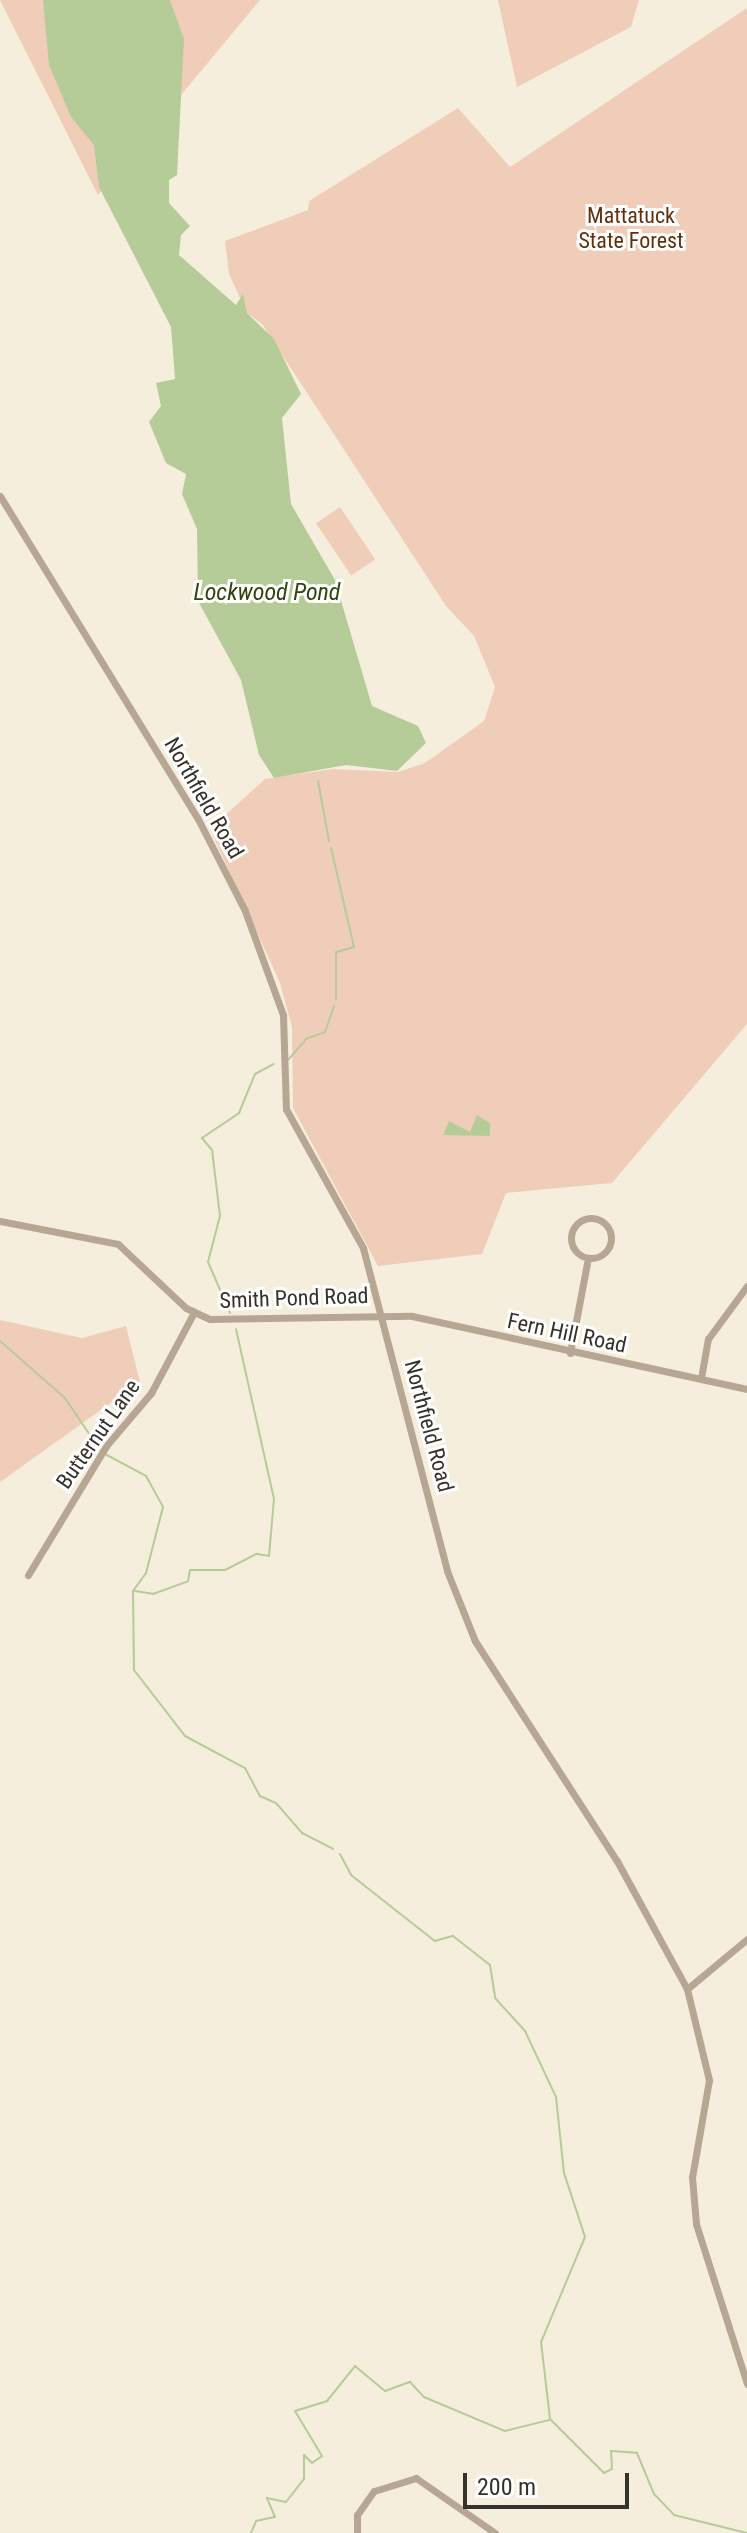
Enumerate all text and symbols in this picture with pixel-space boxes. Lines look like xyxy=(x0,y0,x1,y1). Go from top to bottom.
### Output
park label: Mattatuck State Forest xyxy=(578,202,684,254)
water label: Lockwood Pond xyxy=(194,579,340,607)
street label: Northfield Road xyxy=(159,733,249,863)
street label: Smith Pond Road xyxy=(219,1282,369,1314)
street label: Fern Hill Road xyxy=(505,1308,629,1358)
street label: Northfield Road xyxy=(399,1357,459,1495)
street label: Butternut Lane xyxy=(51,1374,145,1494)
scale bar xyxy=(467,2457,633,2507)
text: 200 m xyxy=(477,2473,536,2501)

